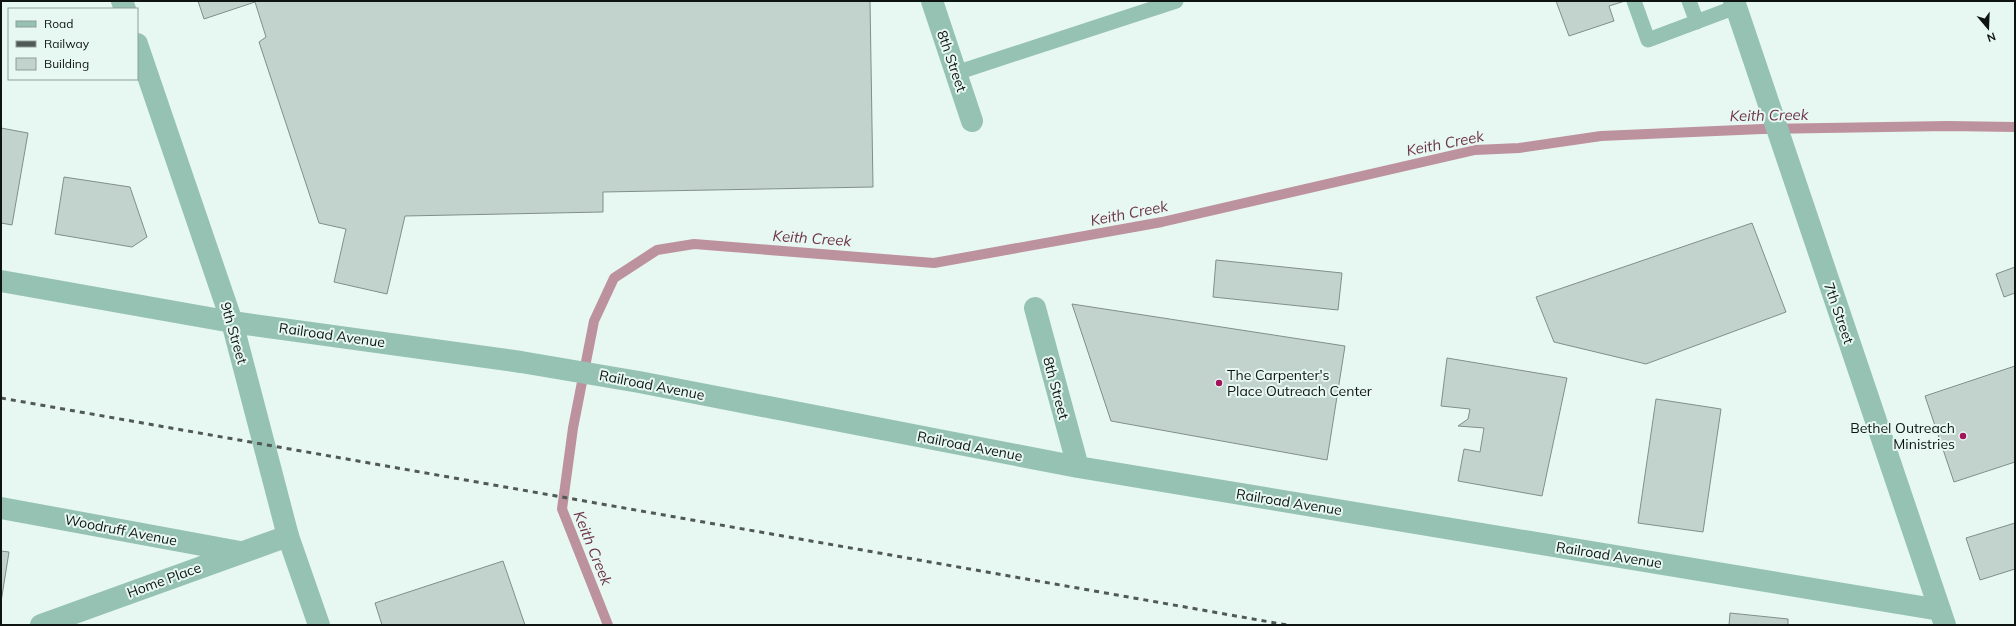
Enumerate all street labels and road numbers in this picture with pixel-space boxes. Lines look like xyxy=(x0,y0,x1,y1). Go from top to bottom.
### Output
street label: 8th Street xyxy=(933,28,971,94)
street label: 7th Street xyxy=(1820,280,1858,346)
street label: 9th Street xyxy=(217,300,251,366)
street label: Railroad Avenue xyxy=(278,319,386,351)
street label: 8th Street xyxy=(1039,355,1073,421)
street label: Railroad Avenue xyxy=(598,366,706,404)
street label: Railroad Avenue xyxy=(916,427,1024,465)
street label: Railroad Avenue xyxy=(1235,485,1343,519)
street label: Woodruff Avenue xyxy=(63,510,179,550)
street label: Railroad Avenue xyxy=(1555,538,1663,572)
street label: Home Place xyxy=(124,558,204,602)

